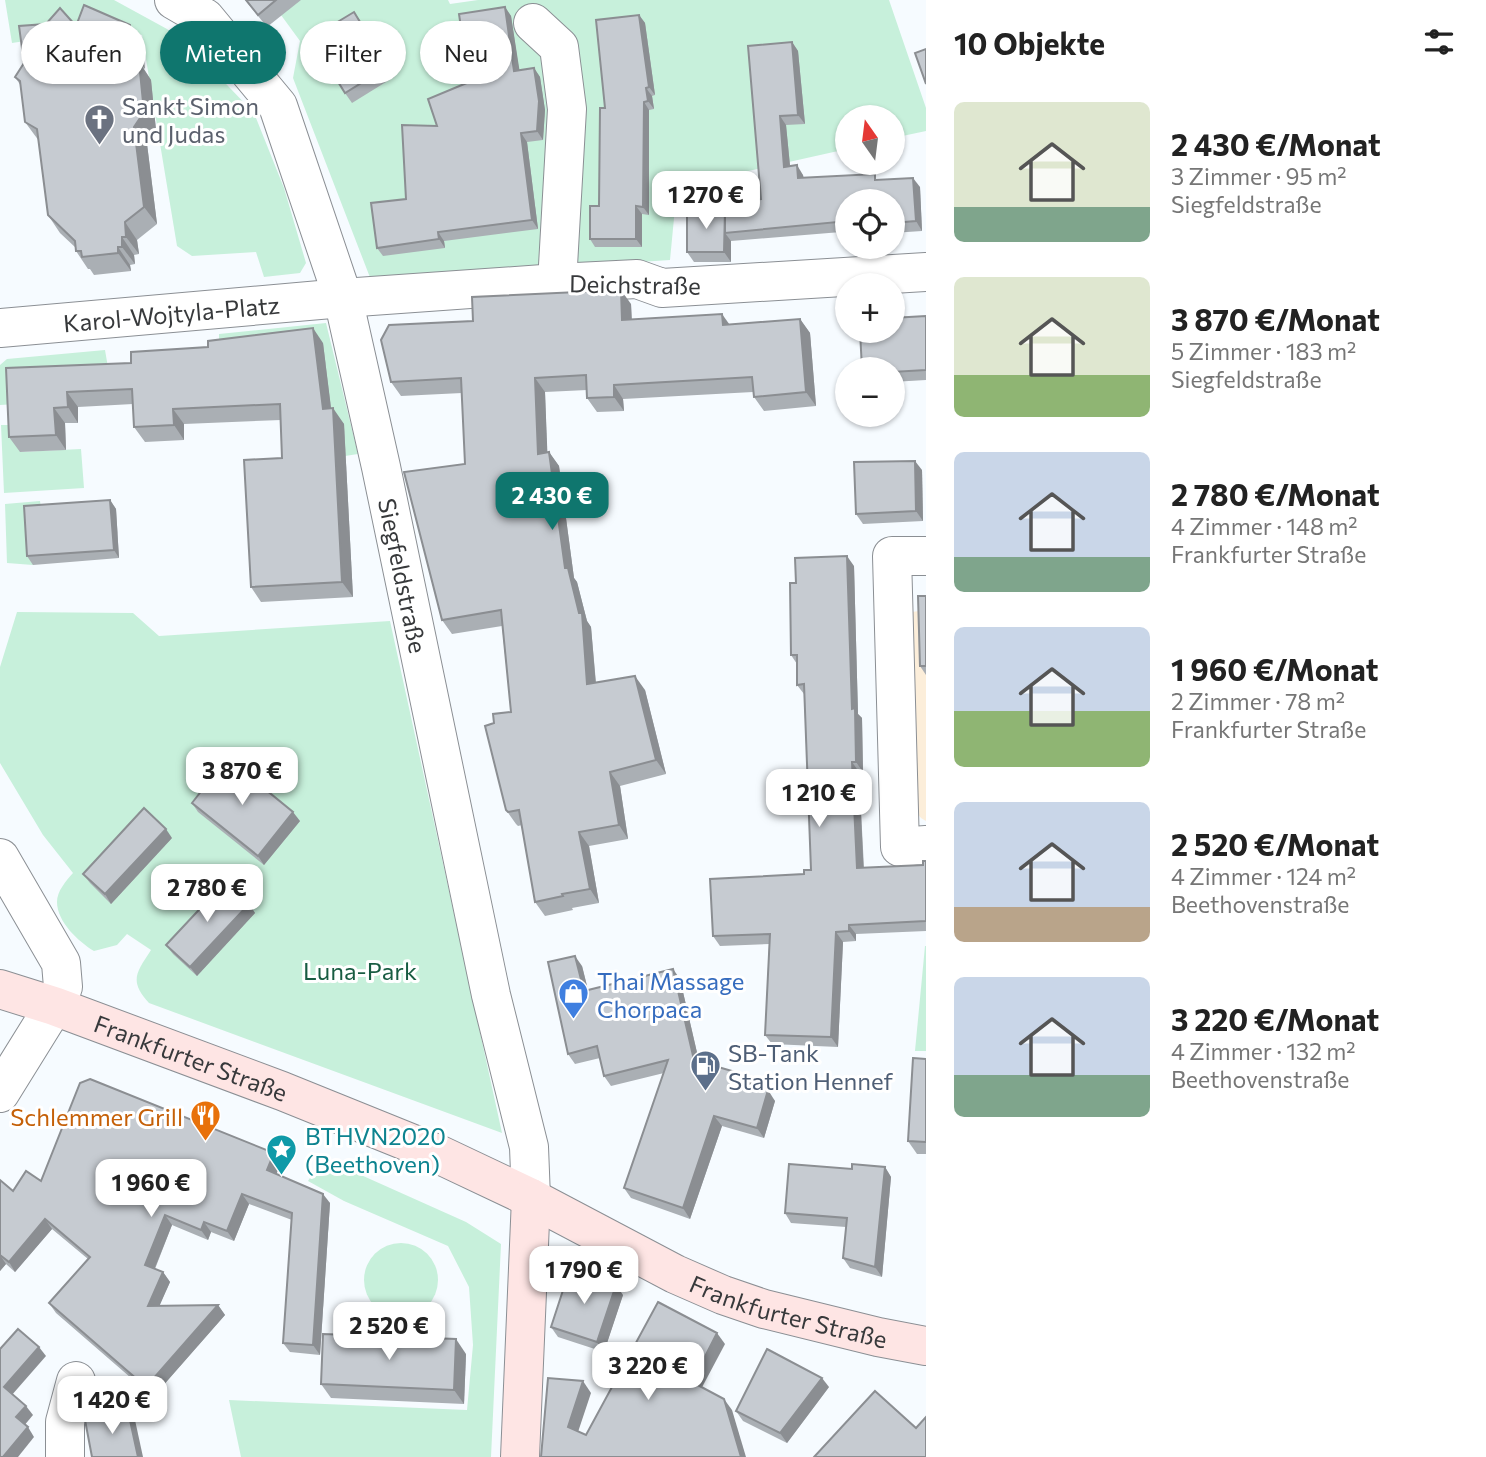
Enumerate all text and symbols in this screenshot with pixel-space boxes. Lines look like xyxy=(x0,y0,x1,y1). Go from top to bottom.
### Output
chip: Kaufen xyxy=(21,21,146,84)
chip: Mieten xyxy=(160,21,286,84)
chip: Filter xyxy=(300,21,406,84)
chip: Neu xyxy=(420,21,512,84)
icon: filters xyxy=(1420,23,1458,61)
text: 10 Objekte xyxy=(954,24,1105,61)
place label: Sankt Simon und Judas xyxy=(122,91,259,148)
church icon: Sankt Simon und Judas xyxy=(82,102,116,146)
north arrow xyxy=(835,105,905,175)
map controls xyxy=(835,105,905,427)
text: 2 430 €/Monat xyxy=(1171,125,1381,162)
icon: home xyxy=(1010,130,1094,214)
text: 3 Zimmer · 95 m² xyxy=(1171,162,1346,190)
pin: 1 270 € xyxy=(641,172,771,231)
text: 1 270 € xyxy=(668,180,744,208)
button: locate xyxy=(835,189,905,259)
text: Siegfeldstraße xyxy=(1171,190,1322,218)
street label: Deichstraße xyxy=(569,268,701,300)
button: + xyxy=(835,273,905,343)
street label: Karol-Wojtyla-Platz xyxy=(62,289,281,337)
text: 3 870 €/Monat xyxy=(1171,300,1380,337)
icon: home xyxy=(1010,305,1094,389)
text: 5 Zimmer · 183 m² xyxy=(1171,337,1356,365)
button: − xyxy=(835,357,905,427)
text: Siegfeldstraße xyxy=(1171,365,1322,393)
pin: 2 430 € xyxy=(487,472,617,532)
text: 2 780 €/Monat xyxy=(1171,475,1380,512)
icon: home xyxy=(1010,480,1094,564)
text: 2 430 € xyxy=(512,481,592,509)
street label: Siegfeldstraße xyxy=(373,496,434,656)
text: 4 Zimmer · 148 m² xyxy=(1171,512,1358,540)
text: Frankfurter Straße xyxy=(1171,540,1366,568)
text: 1 960 €/Monat xyxy=(1171,650,1378,687)
icon: home xyxy=(1010,655,1094,739)
text: 2 Zimmer · 78 m² xyxy=(1171,687,1345,715)
text: Frankfurter Straße xyxy=(1171,715,1366,743)
pin: 3 870 € xyxy=(177,748,307,807)
text: 3 870 € xyxy=(202,756,282,784)
pin: 1 210 € xyxy=(754,770,884,829)
text: 1 210 € xyxy=(782,778,856,806)
text: 2 520 €/Monat xyxy=(1171,825,1379,862)
icon: home xyxy=(1010,830,1094,914)
text: 4 Zimmer · 124 m² xyxy=(1171,862,1356,890)
pin: 2 780 € xyxy=(142,864,272,924)
text: 2 780 € xyxy=(167,873,247,901)
text: Beethovenstraße xyxy=(1171,890,1349,918)
park label: Luna-Park xyxy=(303,956,417,985)
place label: Thai Massage Chorpaca xyxy=(597,966,745,1023)
shop icon: Thai Massage Chorpaca xyxy=(557,977,591,1021)
text: 3 220 €/Monat xyxy=(1171,1000,1379,1037)
icon: home xyxy=(1010,1005,1094,1089)
street label: Frankfurter Straße xyxy=(91,1008,292,1106)
text: 4 Zimmer · 132 m² xyxy=(1171,1037,1356,1065)
place label: SB-Tank Station Hennef xyxy=(728,1038,894,1095)
fuel station icon: SB-Tank Station Hennef xyxy=(688,1049,722,1093)
text: Beethovenstraße xyxy=(1171,1065,1349,1093)
restaurant icon: Schlemmer Grill xyxy=(189,1099,223,1143)
place label: Schlemmer Grill xyxy=(10,1102,183,1131)
place label: BTHVN2020 (Beethoven) xyxy=(305,1121,446,1178)
place icon: BTHVN2020 (Beethoven) xyxy=(265,1132,299,1176)
pin: 1 960 € xyxy=(86,1160,216,1219)
text: 1 960 € xyxy=(111,1168,191,1196)
pin: 1 790 € xyxy=(519,1246,649,1306)
text: 1 790 € xyxy=(545,1255,623,1283)
street label: Frankfurter Straße xyxy=(686,1268,890,1353)
pin: 2 520 € xyxy=(324,1302,454,1362)
text: 2 520 € xyxy=(349,1311,429,1339)
pin: 3 220 € xyxy=(583,1342,713,1402)
text: 3 220 € xyxy=(608,1351,688,1379)
pin: 1 420 € xyxy=(47,1376,177,1436)
text: 1 420 € xyxy=(73,1385,151,1413)

